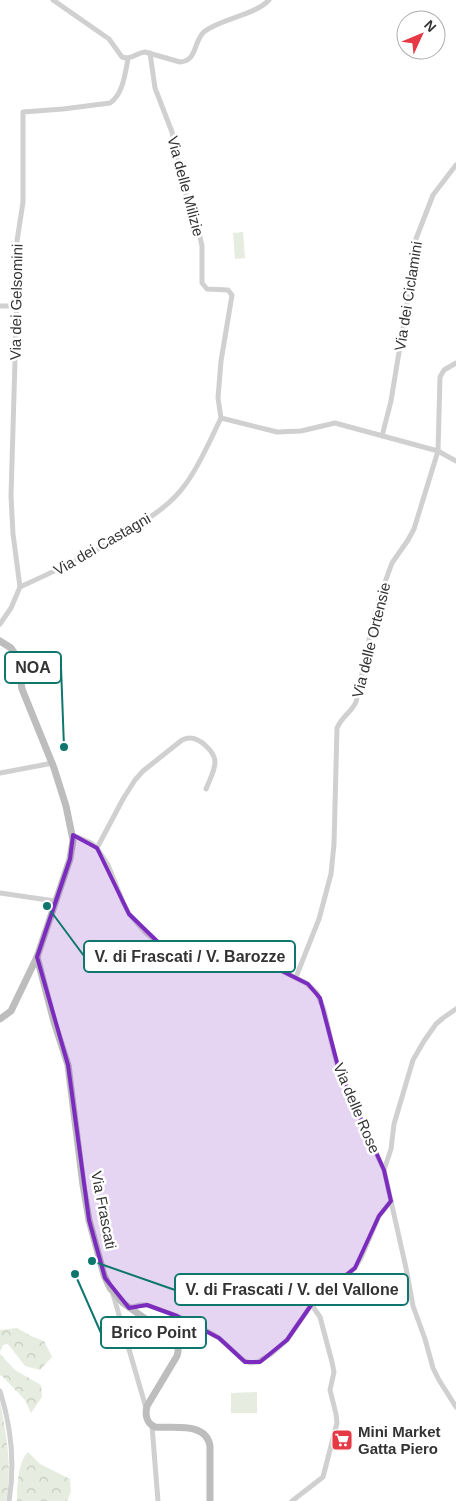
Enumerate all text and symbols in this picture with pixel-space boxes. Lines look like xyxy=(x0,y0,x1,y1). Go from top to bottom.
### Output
north arrow xyxy=(396,10,446,60)
text: N xyxy=(421,17,440,35)
street label: Via delle Milizie xyxy=(164,134,208,238)
street label: Via dei Ciclamini xyxy=(391,240,425,352)
street label: Via dei Gelsomini xyxy=(6,244,26,360)
street label: Via dei Castagni xyxy=(51,509,153,579)
street label: Via delle Ortensie xyxy=(348,581,394,699)
callout: NOA xyxy=(5,652,61,683)
text: NOA xyxy=(15,659,51,676)
callout: V. di Frascati / V. Barozze xyxy=(84,941,295,972)
text: V. di Frascati / V. Barozze xyxy=(95,948,286,965)
street label: Via delle Rose xyxy=(330,1060,384,1156)
street label: Via Frascati xyxy=(88,1170,120,1250)
callout: V. di Frascati / V. del Vallone xyxy=(175,1274,408,1305)
text: V. di Frascati / V. del Vallone xyxy=(185,1281,399,1298)
callout: Brico Point xyxy=(101,1317,206,1348)
text: Brico Point xyxy=(111,1324,197,1341)
place label: Mini Market Gatta Piero xyxy=(358,1423,441,1457)
supermarket icon: Mini Market Gatta Piero xyxy=(330,1428,354,1452)

